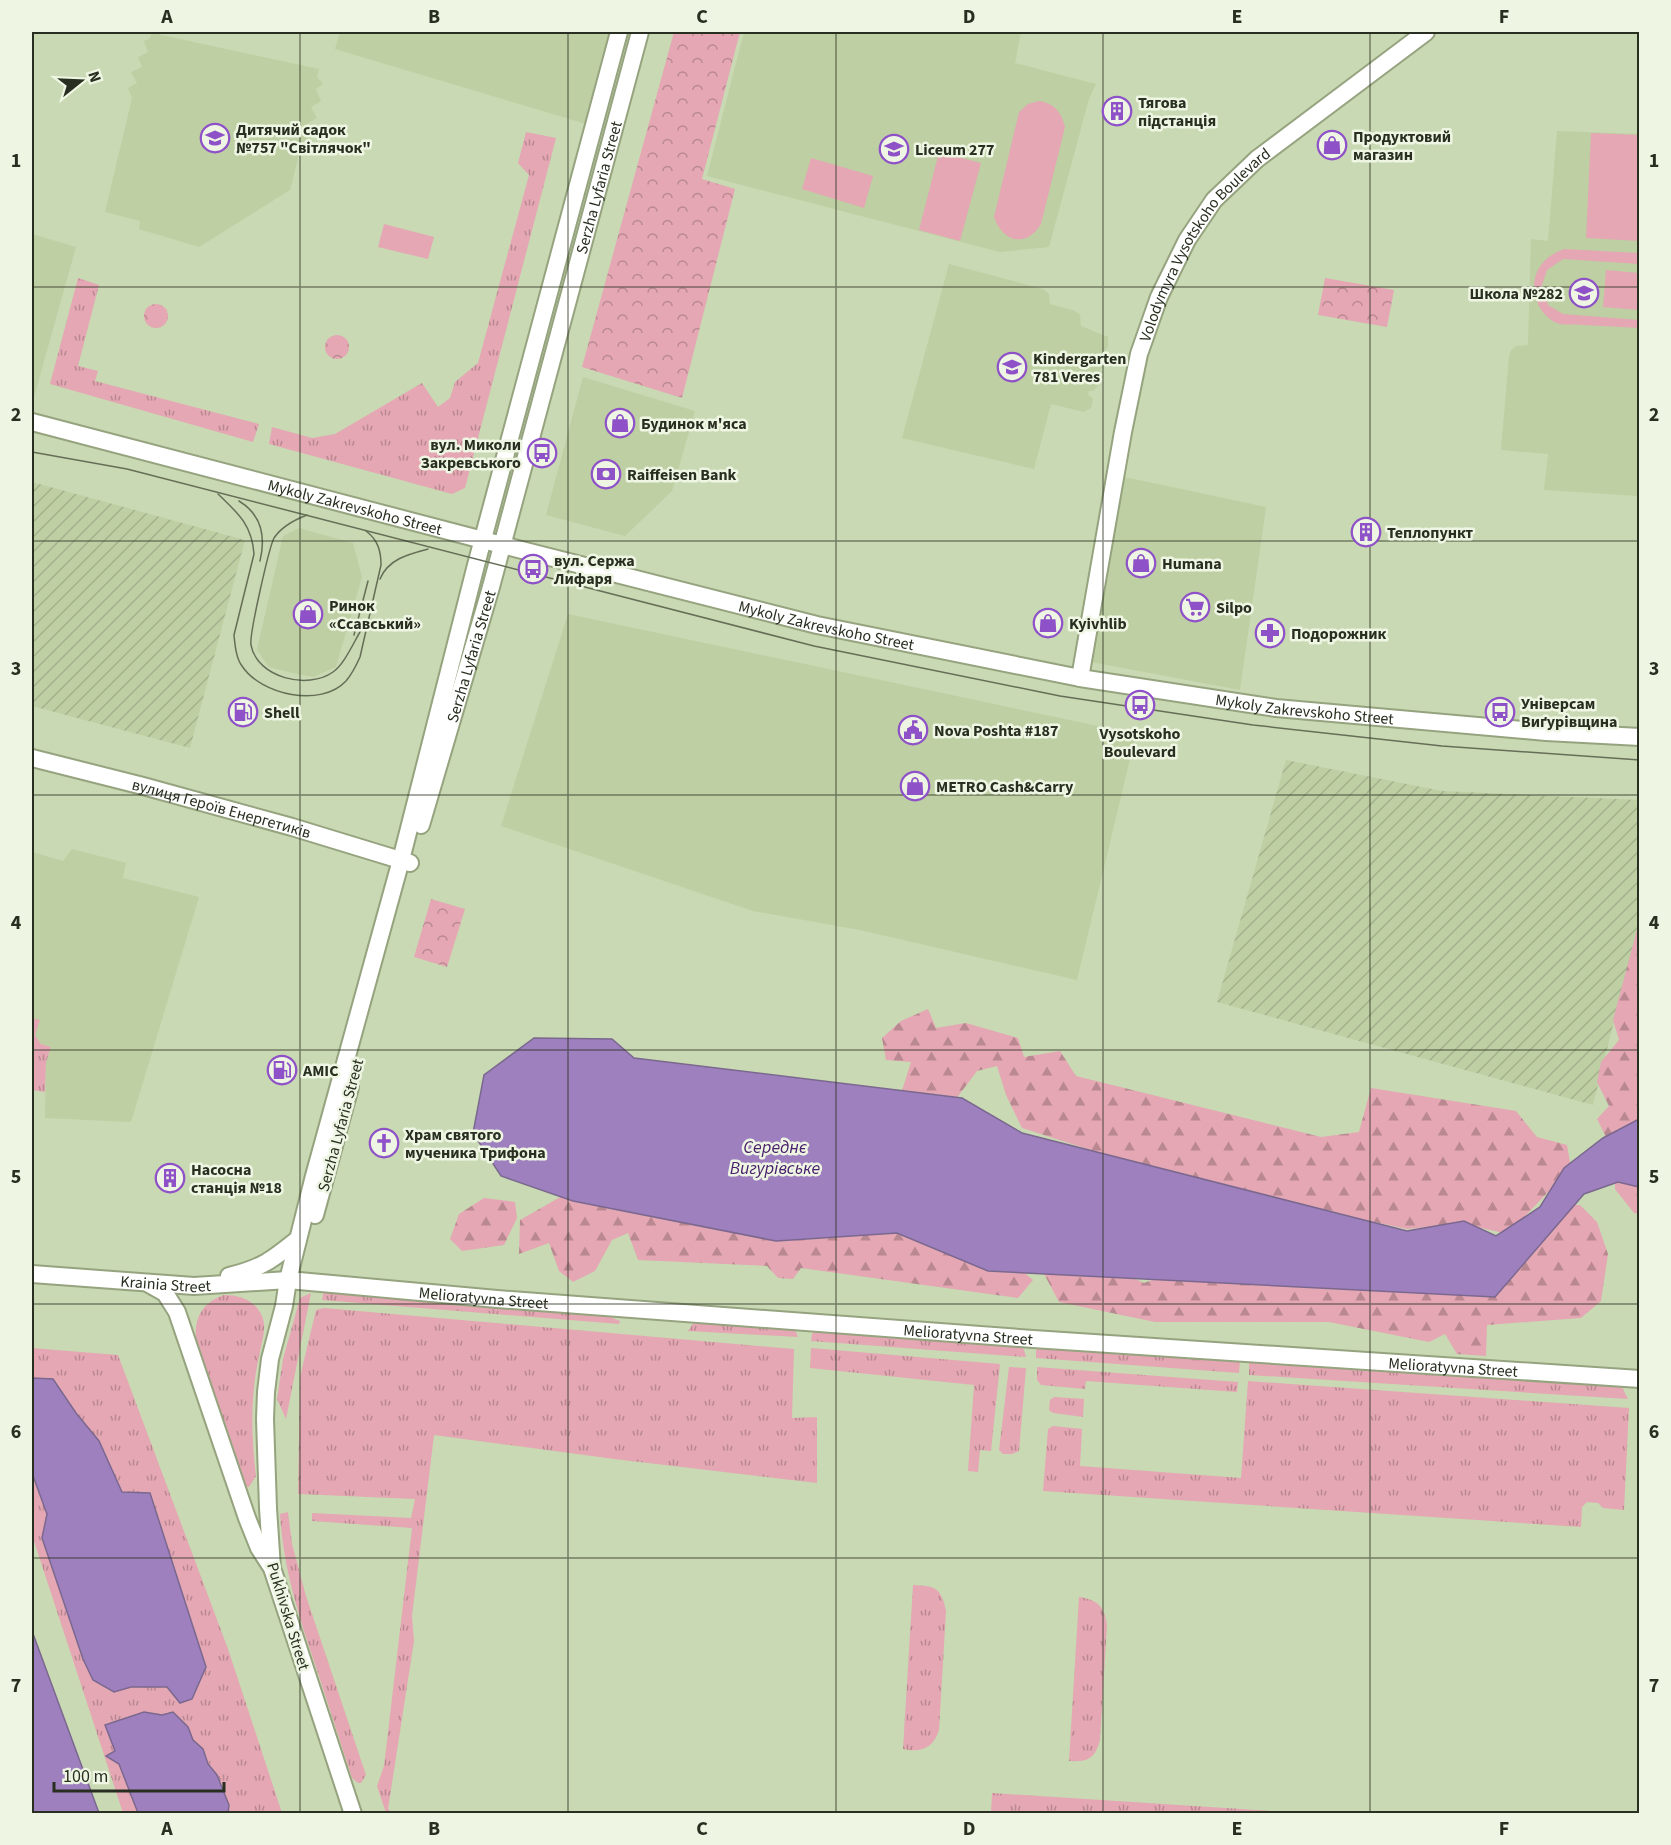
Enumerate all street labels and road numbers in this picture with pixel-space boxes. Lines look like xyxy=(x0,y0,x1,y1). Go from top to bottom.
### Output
street label: Serzha Lyfaria Street xyxy=(571,118,628,256)
street label: Volodymyra Vysotskoho Boulevard xyxy=(1134,143,1275,345)
street label: Mykoly Zakrevskoho Street xyxy=(265,474,445,541)
street label: Serzha Lyfaria Street xyxy=(442,587,502,725)
street label: Mykoly Zakrevskoho Street xyxy=(736,595,916,656)
street label: Mykoly Zakrevskoho Street xyxy=(1214,689,1395,730)
street label: вулиця Героїв Енергетиків xyxy=(129,774,313,844)
street label: Serzha Lyfaria Street xyxy=(313,1056,369,1194)
street label: Krainia Street xyxy=(120,1271,212,1298)
street label: Melioratyvna Street xyxy=(418,1282,550,1315)
street label: Melioratyvna Street xyxy=(903,1319,1034,1351)
street label: Melioratyvna Street xyxy=(1387,1352,1519,1383)
street label: Pukhivska Street xyxy=(261,1560,315,1673)

